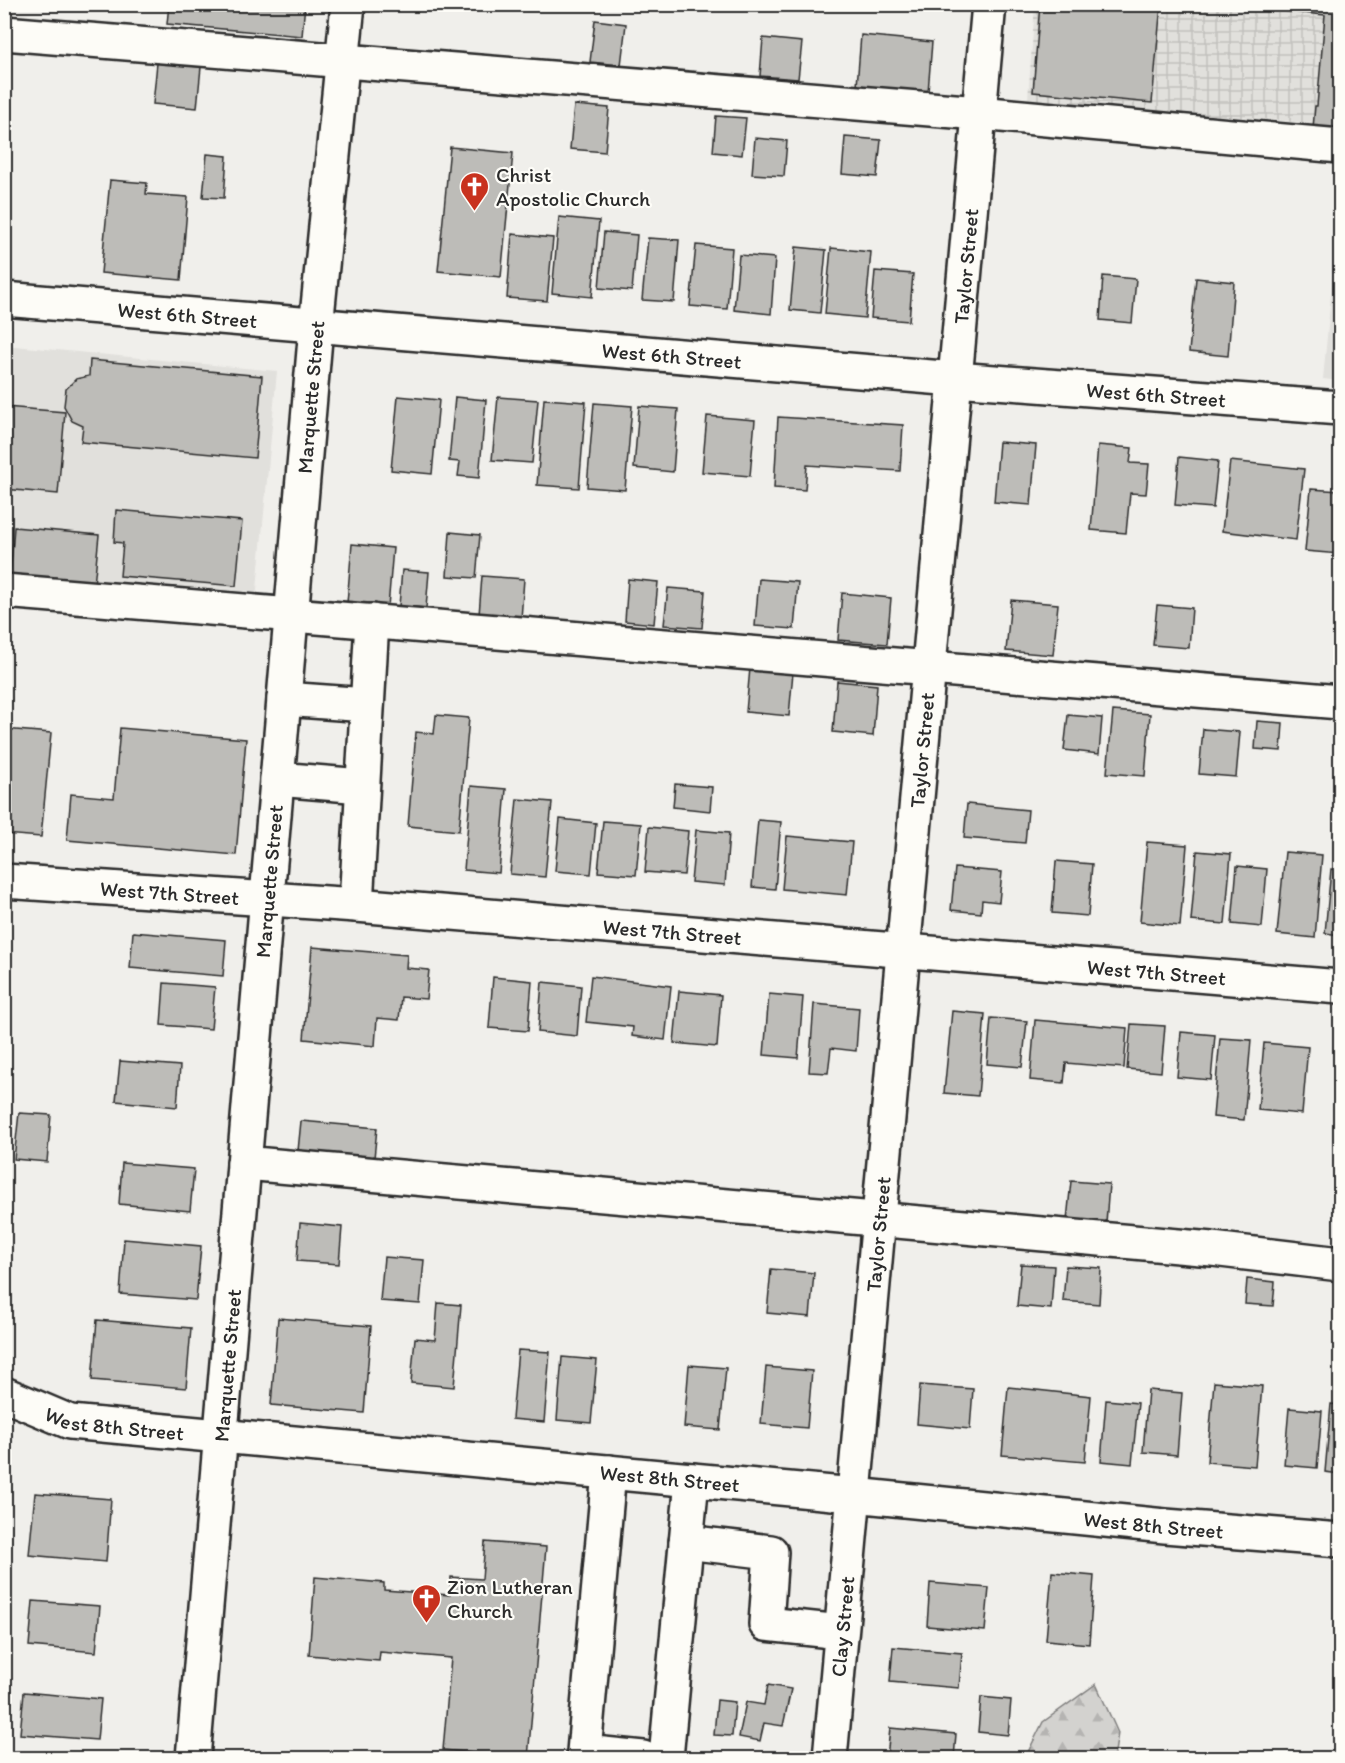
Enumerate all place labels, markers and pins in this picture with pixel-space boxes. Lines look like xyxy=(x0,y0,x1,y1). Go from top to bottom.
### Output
place label: Christ Apostolic Church xyxy=(496,162,650,211)
church icon: Christ Apostolic Church xyxy=(459,170,491,212)
place label: Zion Lutheran Church xyxy=(447,1574,573,1623)
church icon: Zion Lutheran Church xyxy=(410,1582,442,1624)

